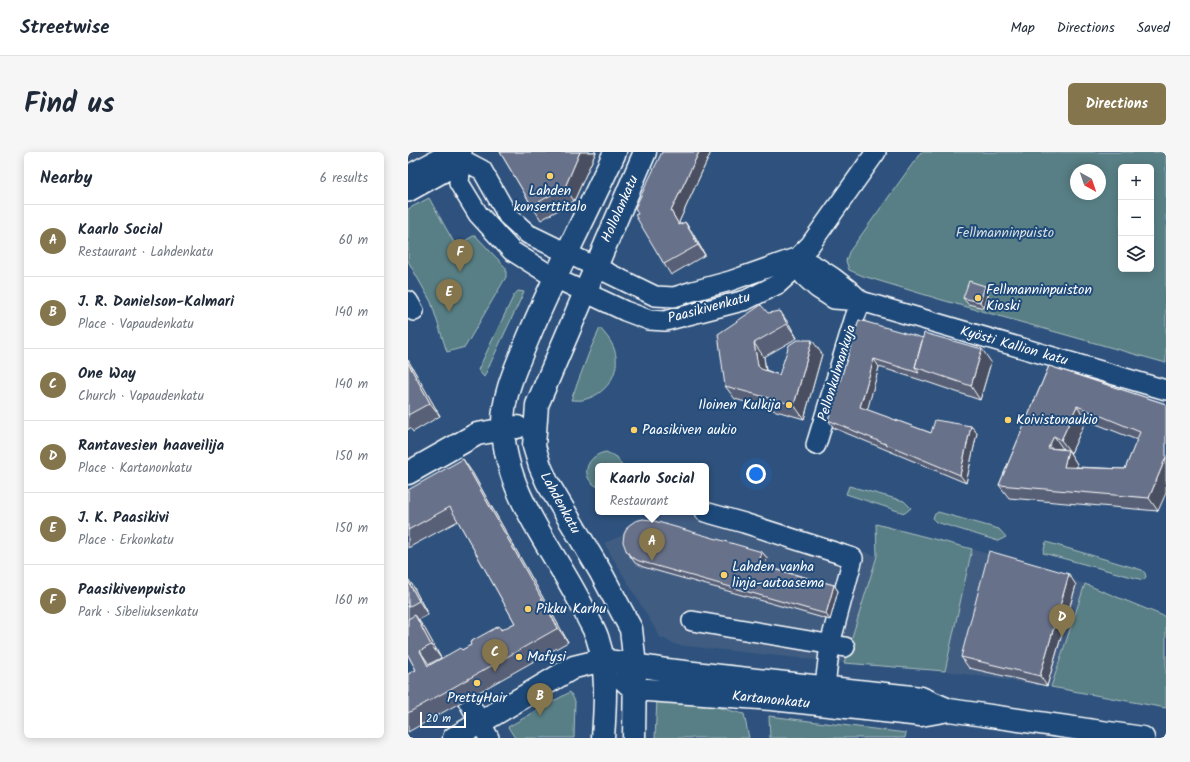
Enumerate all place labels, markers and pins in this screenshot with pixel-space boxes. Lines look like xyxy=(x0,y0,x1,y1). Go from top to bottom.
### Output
marker: Lahden konserttitalo xyxy=(545,171,555,181)
place label: Lahden konserttitalo xyxy=(513,180,587,218)
pin: F xyxy=(447,239,473,272)
pin: E xyxy=(436,279,462,312)
place label: Fellmanninpuiston Kioski xyxy=(986,279,1092,317)
marker: Fellmanninpuiston Kioski xyxy=(973,293,983,303)
place label: Iloinen Kulkija xyxy=(698,394,781,416)
marker: Iloinen Kulkija xyxy=(784,400,794,410)
place label: Koivistonaukio xyxy=(1016,409,1098,431)
marker: Koivistonaukio xyxy=(1003,415,1013,425)
place label: Paasikiven aukio xyxy=(642,419,737,441)
marker: Paasikiven aukio xyxy=(629,425,639,435)
pin: A xyxy=(639,528,665,561)
place label: Lahden vanha linja-autoasema xyxy=(732,556,824,594)
marker: Lahden vanha linja-autoasema xyxy=(719,570,729,580)
place label: Pikku Karhu xyxy=(536,598,606,620)
marker: Pikku Karhu xyxy=(523,604,533,614)
pin: D xyxy=(1049,604,1075,637)
pin: C xyxy=(482,639,508,672)
place label: Mafysi xyxy=(527,646,566,668)
marker: Mafysi xyxy=(514,652,524,662)
marker: PrettyHair xyxy=(472,678,482,688)
pin: B xyxy=(527,683,553,716)
place label: PrettyHair xyxy=(447,687,508,709)

